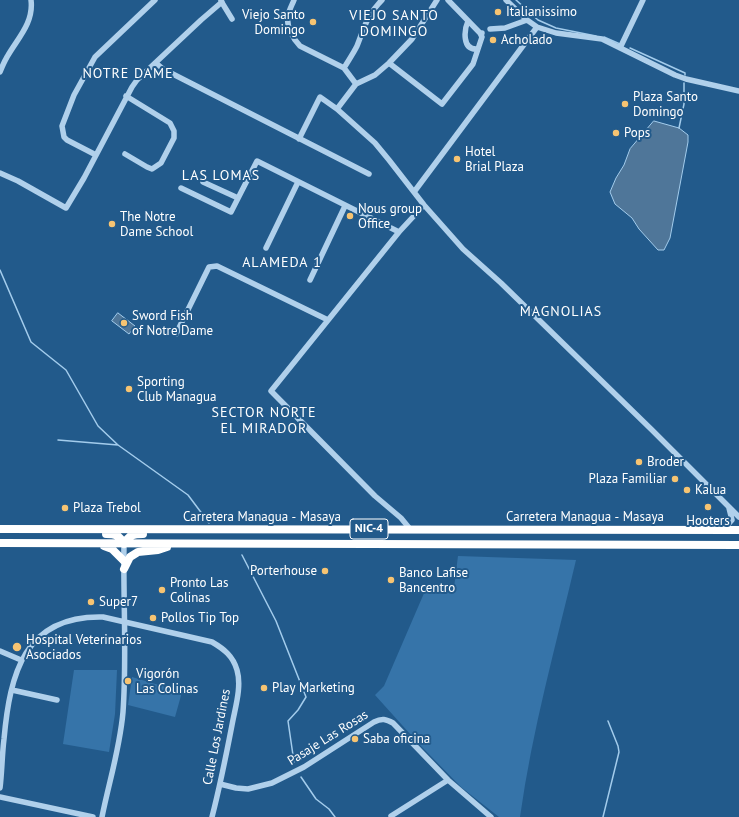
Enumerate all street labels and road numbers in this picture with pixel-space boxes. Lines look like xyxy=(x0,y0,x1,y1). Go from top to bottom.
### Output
street label: Carretera Managua - Masaya xyxy=(183,509,341,525)
street label: Carretera Managua - Masaya xyxy=(506,509,664,525)
road number: NIC-4 xyxy=(350,519,388,539)
street label: Calle Los Jardines xyxy=(200,688,234,786)
street label: Pasaje Las Rosas xyxy=(285,707,371,769)

